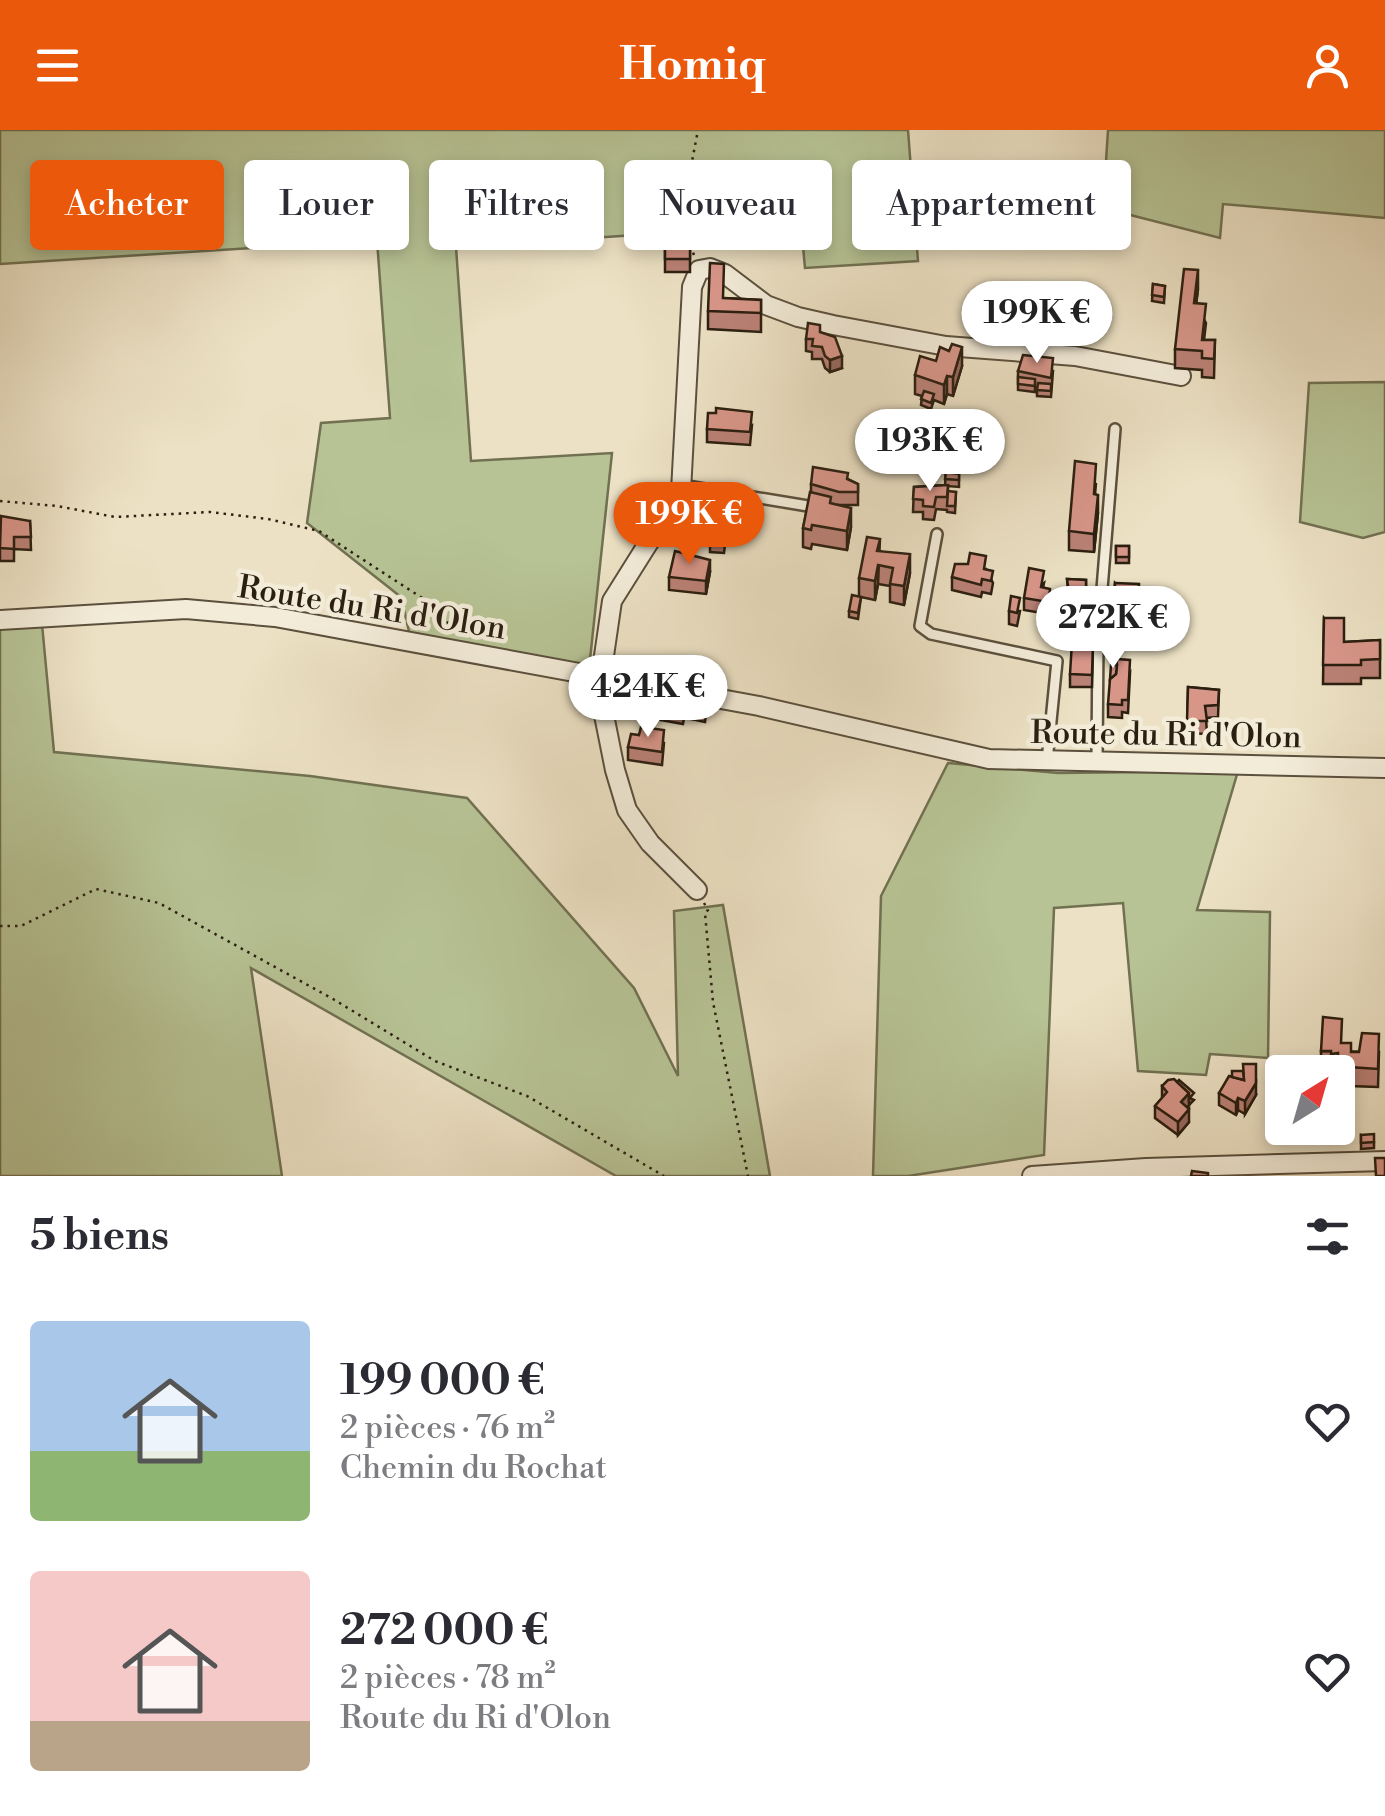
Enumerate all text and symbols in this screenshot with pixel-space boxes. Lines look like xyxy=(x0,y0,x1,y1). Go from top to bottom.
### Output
text: Homiq xyxy=(619,37,766,94)
icon: menu xyxy=(30,38,85,93)
icon: person xyxy=(1300,38,1355,93)
chip: Acheter xyxy=(30,160,224,250)
chip: Louer xyxy=(244,160,409,250)
chip: Filtres xyxy=(429,160,604,250)
chip: Nouveau xyxy=(624,160,832,250)
chip: Appartement xyxy=(852,160,1131,250)
pin: 199K € xyxy=(956,281,1118,366)
text: 199K € xyxy=(983,293,1091,333)
pin: 193K € xyxy=(849,409,1011,494)
text: 193K € xyxy=(877,421,983,461)
pin: 199K € xyxy=(608,482,770,567)
text: 199K € xyxy=(635,494,743,534)
street label: Route du Ri d'Olon xyxy=(235,567,509,649)
pin: 272K € xyxy=(1032,586,1194,671)
text: 272K € xyxy=(1058,598,1168,638)
pin: 424K € xyxy=(567,655,729,740)
text: 424K € xyxy=(590,667,706,707)
street label: Route du Ri d'Olon xyxy=(1030,713,1302,757)
north arrow xyxy=(1265,1055,1355,1145)
map controls xyxy=(1265,1055,1355,1145)
icon: filters xyxy=(1300,1209,1355,1264)
text: 5 biens xyxy=(30,1210,169,1263)
text: 199 000 € xyxy=(340,1355,545,1408)
icon: home xyxy=(110,1361,230,1481)
icon: heart xyxy=(1300,1394,1355,1449)
text: 2 pièces · 76 m² xyxy=(340,1408,555,1448)
text: Chemin du Rochat xyxy=(340,1448,607,1488)
text: 272 000 € xyxy=(340,1605,549,1658)
icon: home xyxy=(110,1611,230,1731)
icon: heart xyxy=(1300,1644,1355,1699)
text: 2 pièces · 78 m² xyxy=(340,1658,556,1698)
text: Route du Ri d'Olon xyxy=(340,1698,611,1738)

